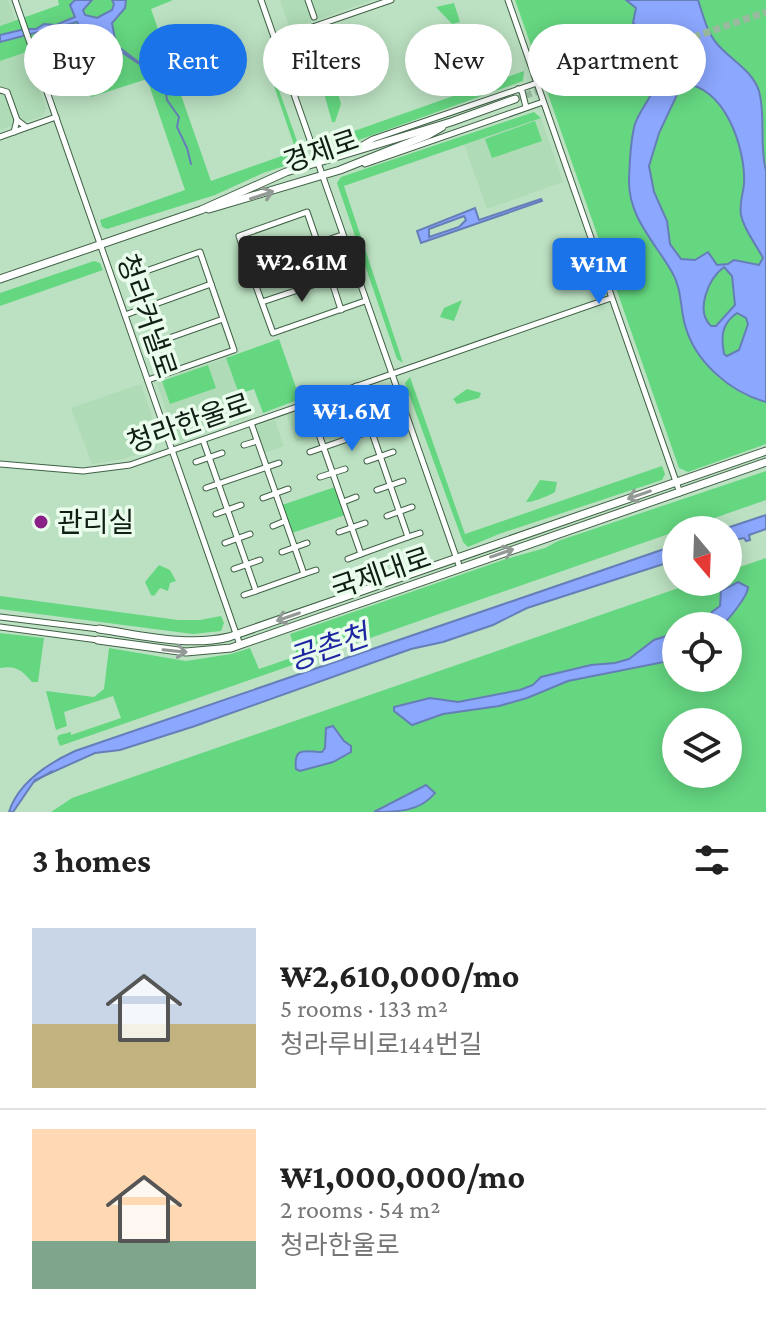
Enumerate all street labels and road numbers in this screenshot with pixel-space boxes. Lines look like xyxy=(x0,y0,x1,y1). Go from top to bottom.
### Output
street label: 경제로 xyxy=(279,124,363,178)
street label: 청라커낼로 xyxy=(111,250,183,382)
street label: 청라한울로 xyxy=(123,387,255,459)
street label: 국제대로 xyxy=(327,542,435,604)

